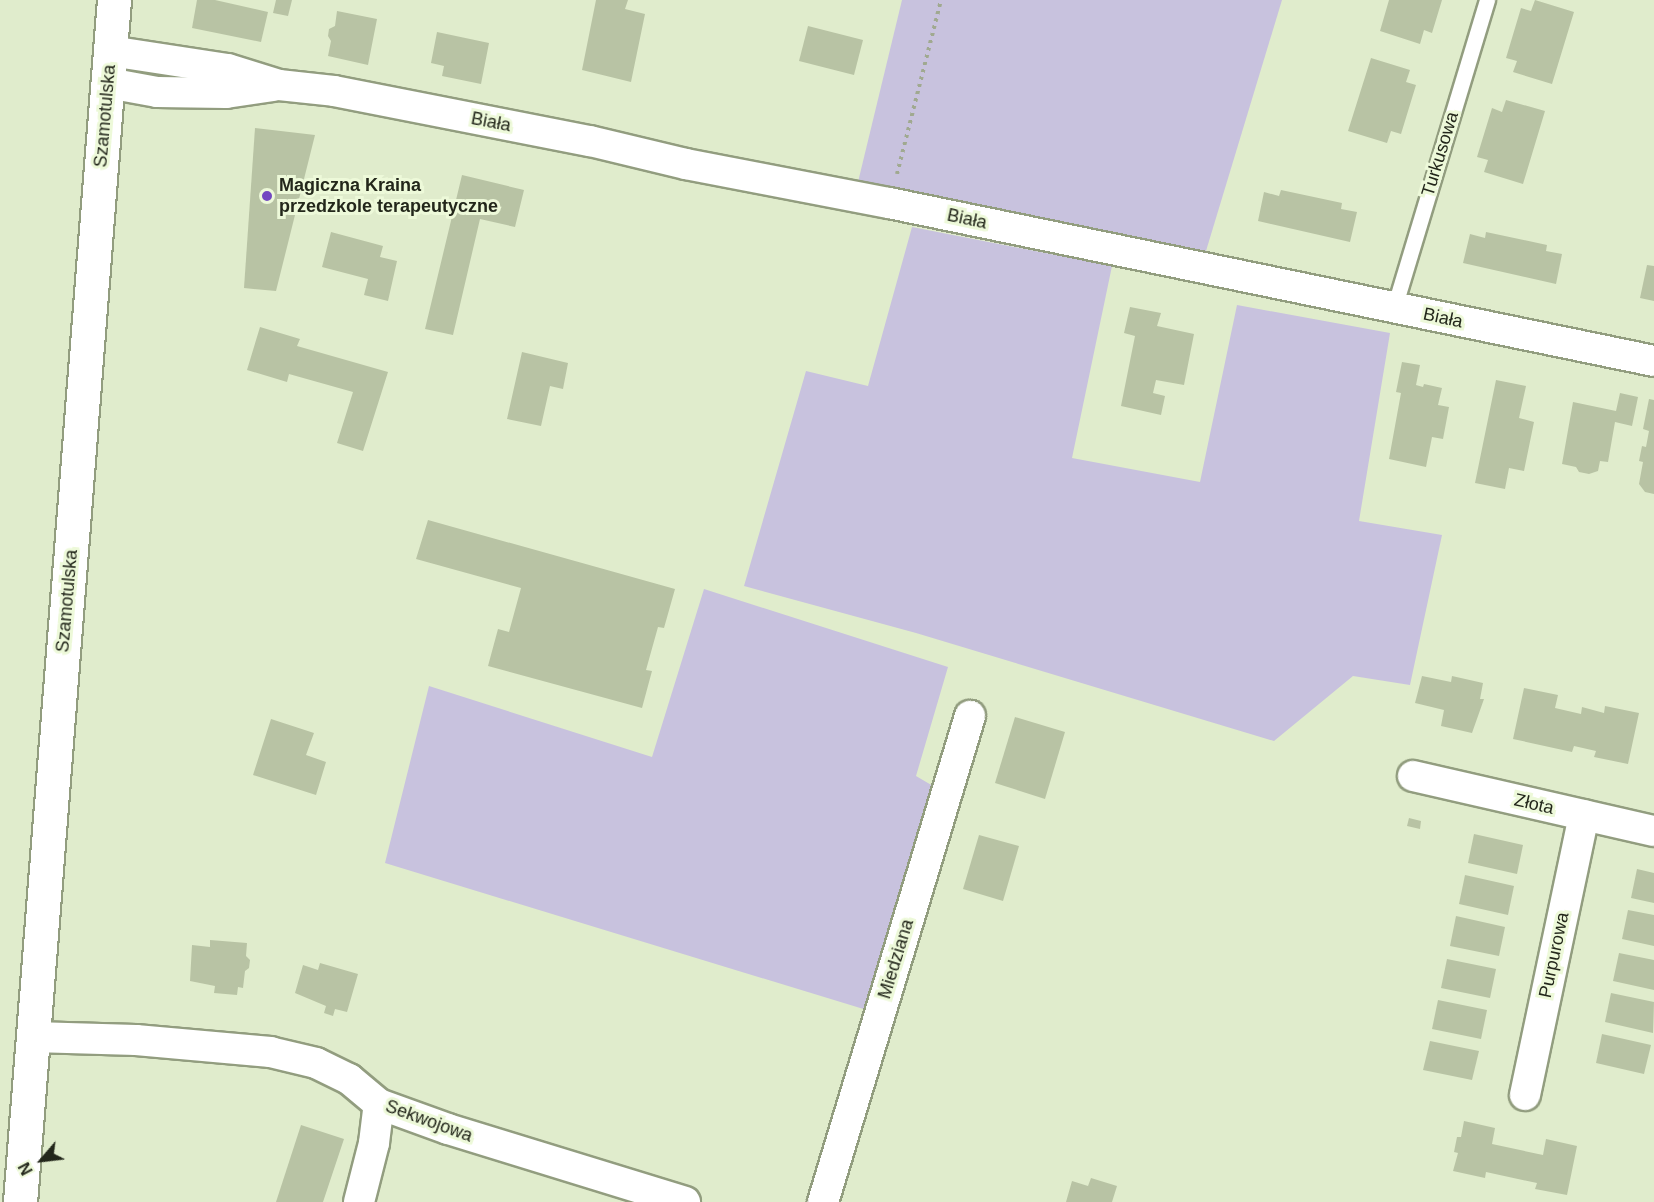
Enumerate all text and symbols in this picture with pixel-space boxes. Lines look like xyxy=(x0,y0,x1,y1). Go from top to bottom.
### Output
street label: Szamotulska xyxy=(90,64,120,168)
street label: Biała xyxy=(469,108,513,136)
street label: Turkusowa xyxy=(1417,109,1463,199)
place label: Magiczna Kraina przedzkole terapeutyczne xyxy=(279,175,498,218)
marker: Magiczna Kraina przedzkole terapeutyczne xyxy=(260,189,274,203)
street label: Biała xyxy=(945,204,989,234)
street label: Biała xyxy=(1421,303,1465,333)
street label: Szamotulska xyxy=(52,549,82,653)
street label: Złota xyxy=(1512,789,1556,819)
street label: Purpurowa xyxy=(1534,910,1574,1000)
street label: Miedziana xyxy=(874,917,918,1001)
street label: Sekwojowa xyxy=(383,1095,475,1147)
north arrow xyxy=(12,1130,72,1190)
text: N xyxy=(15,1160,36,1178)

